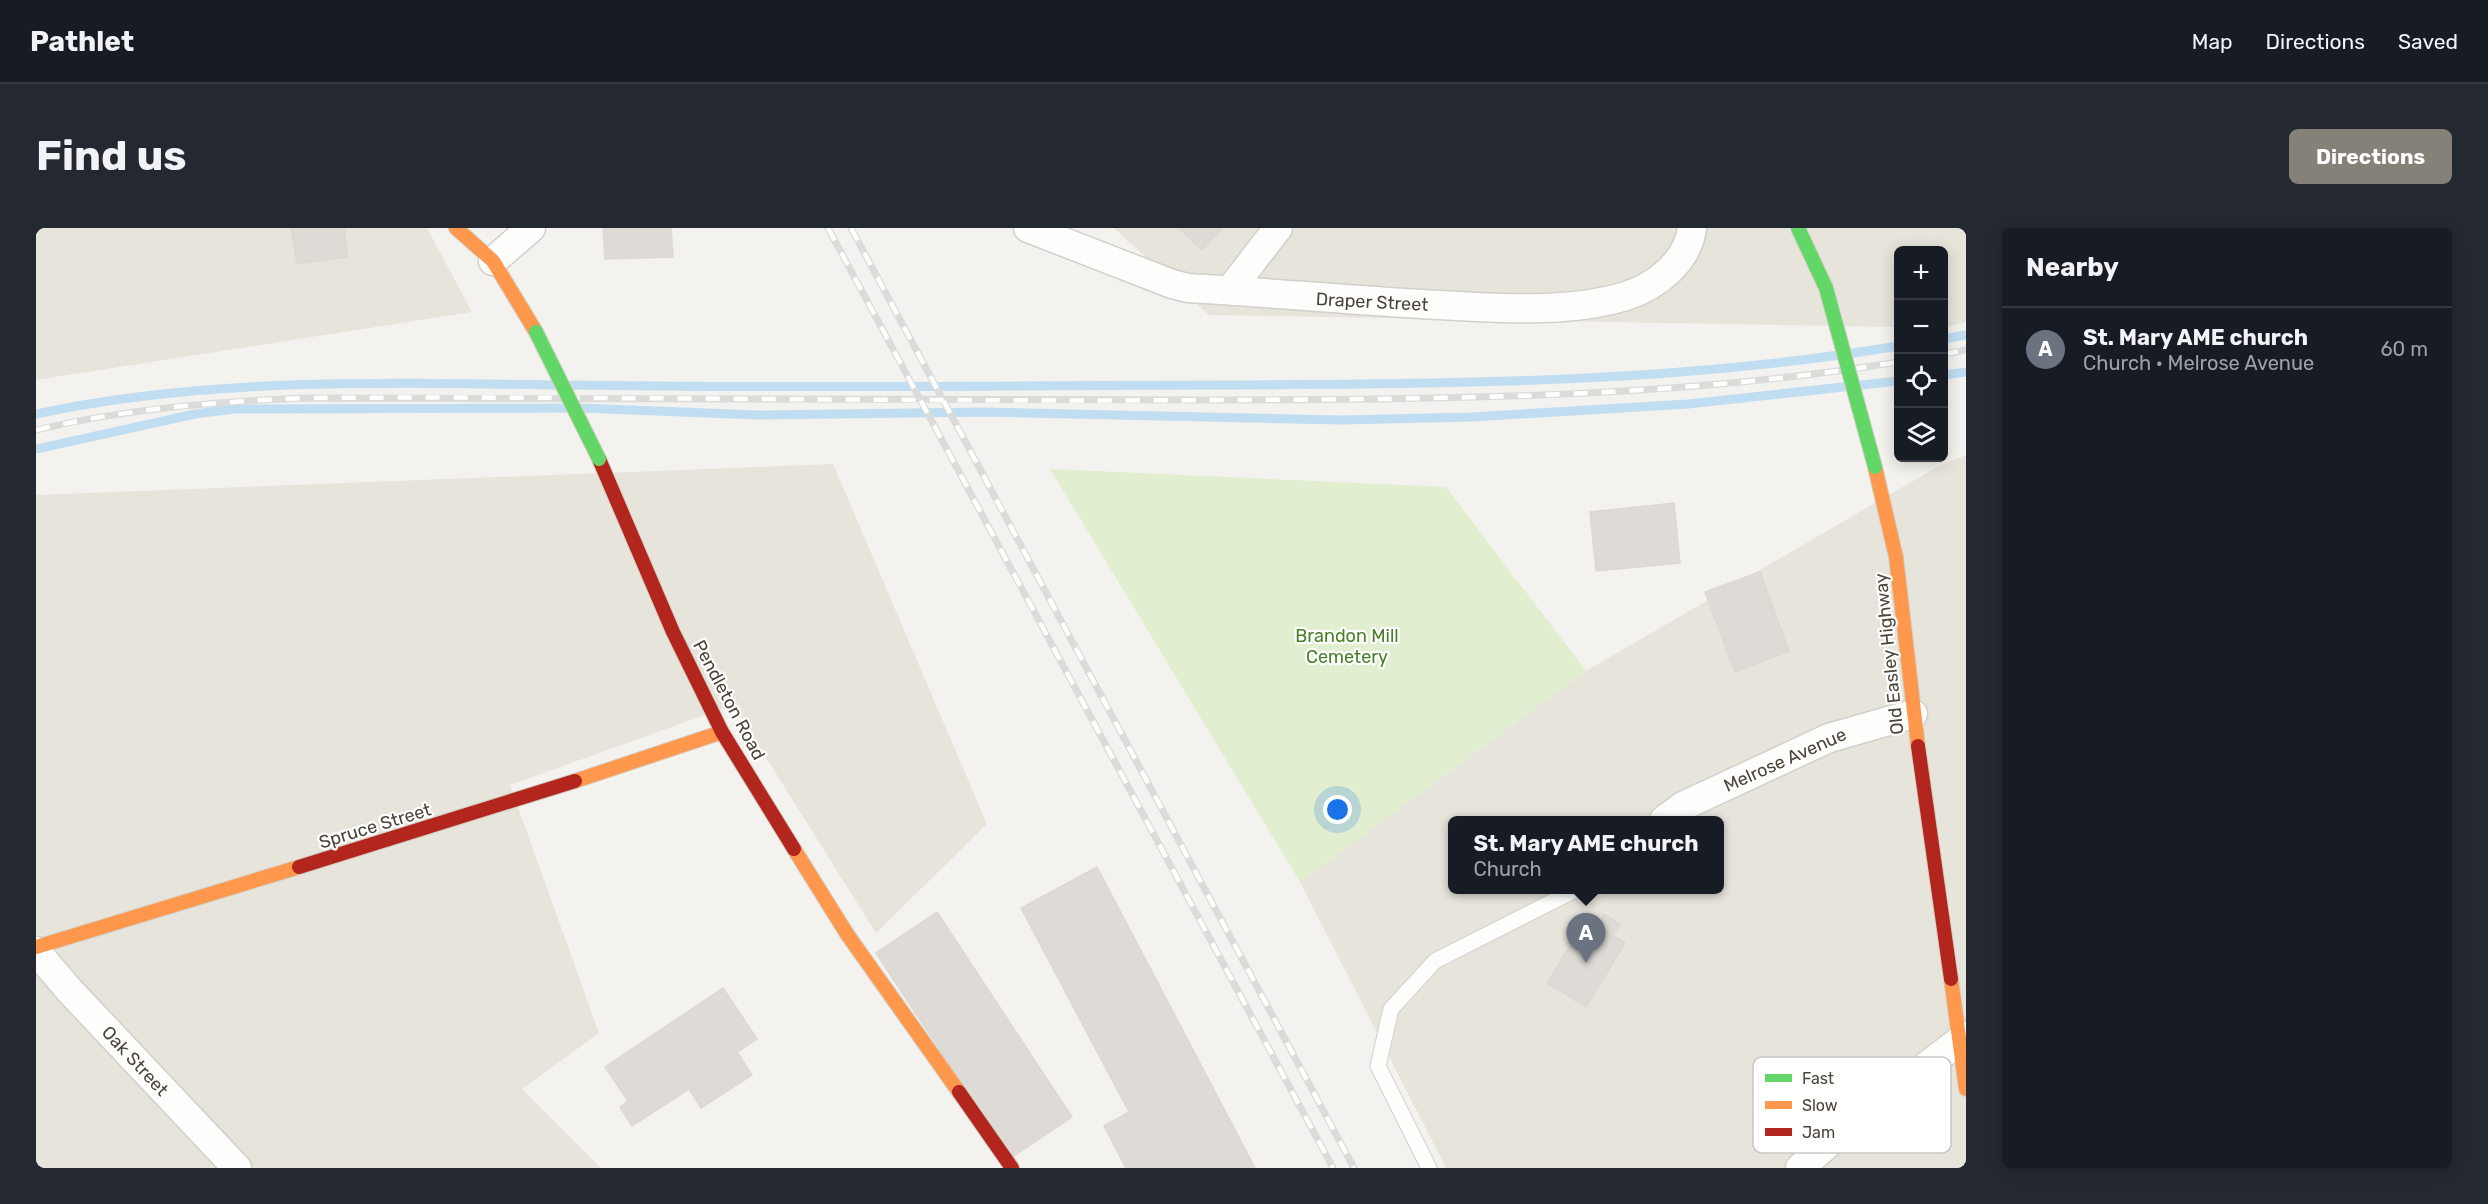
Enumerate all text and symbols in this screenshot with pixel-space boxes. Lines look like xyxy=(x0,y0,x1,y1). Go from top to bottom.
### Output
text: Pathlet xyxy=(30,25,134,58)
text: Map xyxy=(2192,29,2233,54)
text: Directions xyxy=(2266,29,2365,54)
text: Saved xyxy=(2398,29,2458,54)
button: Directions xyxy=(2289,129,2452,184)
text: Find us xyxy=(36,131,187,181)
map controls xyxy=(1894,246,1948,462)
button: + xyxy=(1894,246,1948,300)
text: Nearby xyxy=(2026,252,2119,283)
street label: Draper Street xyxy=(1315,288,1429,316)
button: − xyxy=(1894,300,1948,354)
text: St. Mary AME church xyxy=(2083,324,2308,351)
text: A xyxy=(2038,337,2053,361)
text: 60 m xyxy=(2381,337,2428,361)
text: Church · Melrose Avenue xyxy=(2083,351,2314,375)
button: locate xyxy=(1894,354,1948,408)
button: layers xyxy=(1894,408,1948,462)
street label: Old Easley Highway xyxy=(1870,572,1908,736)
park label: Brandon Mill Cemetery xyxy=(1295,625,1399,668)
street label: Pendleton Road xyxy=(688,636,770,764)
street label: Melrose Avenue xyxy=(1720,723,1850,797)
your location xyxy=(1323,795,1352,824)
street label: Spruce Street xyxy=(316,799,434,853)
popup xyxy=(1448,816,1724,894)
text: St. Mary AME church xyxy=(1474,830,1698,857)
text: Church xyxy=(1474,857,1542,881)
pin: A xyxy=(1566,914,1606,963)
street label: Oak Street xyxy=(97,1021,173,1101)
legend xyxy=(1753,1057,1951,1153)
text: Fast xyxy=(1802,1069,1834,1088)
text: Slow xyxy=(1802,1096,1838,1115)
text: Jam xyxy=(1802,1123,1835,1142)

